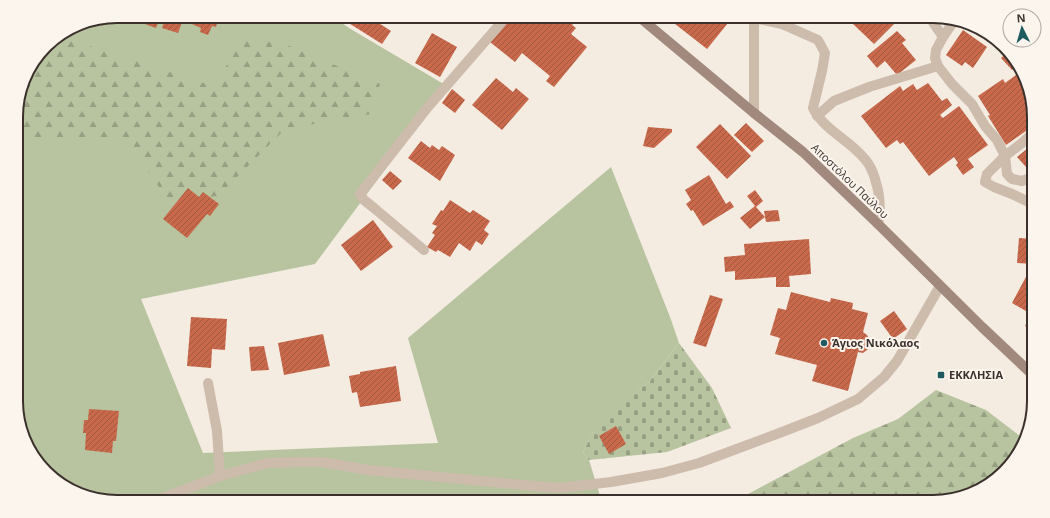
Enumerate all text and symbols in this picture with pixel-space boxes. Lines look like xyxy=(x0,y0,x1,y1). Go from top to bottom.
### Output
north arrow xyxy=(1002,8,1042,48)
text: N xyxy=(1016,10,1026,25)
street label: Αποστόλου Παύλου xyxy=(808,140,892,222)
place label: Άγιος Νικόλαος xyxy=(832,335,919,350)
marker: Άγιος Νικόλαος xyxy=(819,338,829,348)
place label: ΕΚΚΛΗΣΙΑ xyxy=(949,367,1003,382)
marker: ΕΚΚΛΗΣΙΑ xyxy=(936,370,946,380)

